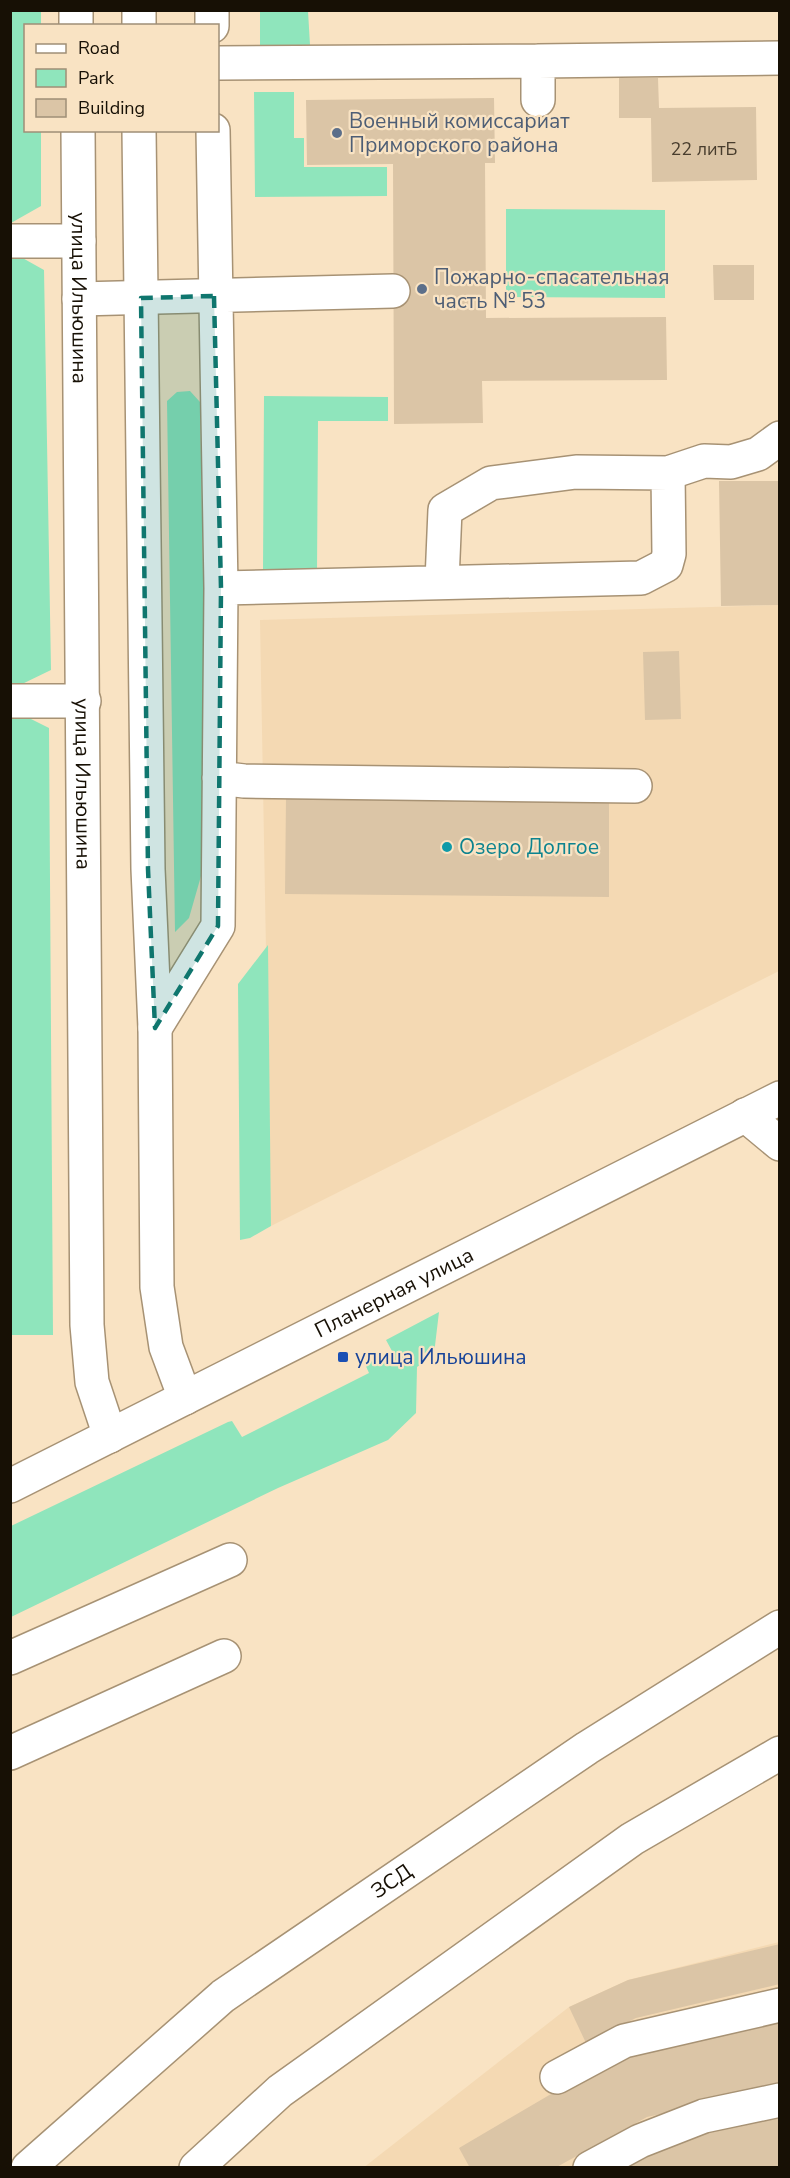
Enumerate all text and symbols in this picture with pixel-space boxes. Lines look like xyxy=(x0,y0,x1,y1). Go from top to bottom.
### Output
legend xyxy=(24,24,219,132)
text: Road xyxy=(78,36,120,60)
text: Park xyxy=(78,66,115,90)
text: Building xyxy=(78,96,145,120)
place label: Военный комиссариат Приморского района xyxy=(349,107,570,159)
marker: Военный комиссариат Приморского района xyxy=(330,126,344,140)
house number: 22 литБ xyxy=(671,137,738,161)
street label: улица Ильюшина xyxy=(65,212,94,384)
place label: Пожарно-спасательная часть № 53 xyxy=(434,263,670,315)
marker: Пожарно-спасательная часть № 53 xyxy=(415,282,429,296)
street label: улица Ильюшина xyxy=(68,698,98,870)
place label: Озеро Долгое xyxy=(459,833,599,861)
marker: Озеро Долгое xyxy=(440,840,454,854)
street label: Планерная улица xyxy=(310,1241,478,1344)
place label: улица Ильюшина xyxy=(355,1343,527,1371)
marker: улица Ильюшина xyxy=(336,1350,350,1364)
street label: ЗСД xyxy=(366,1857,418,1905)

